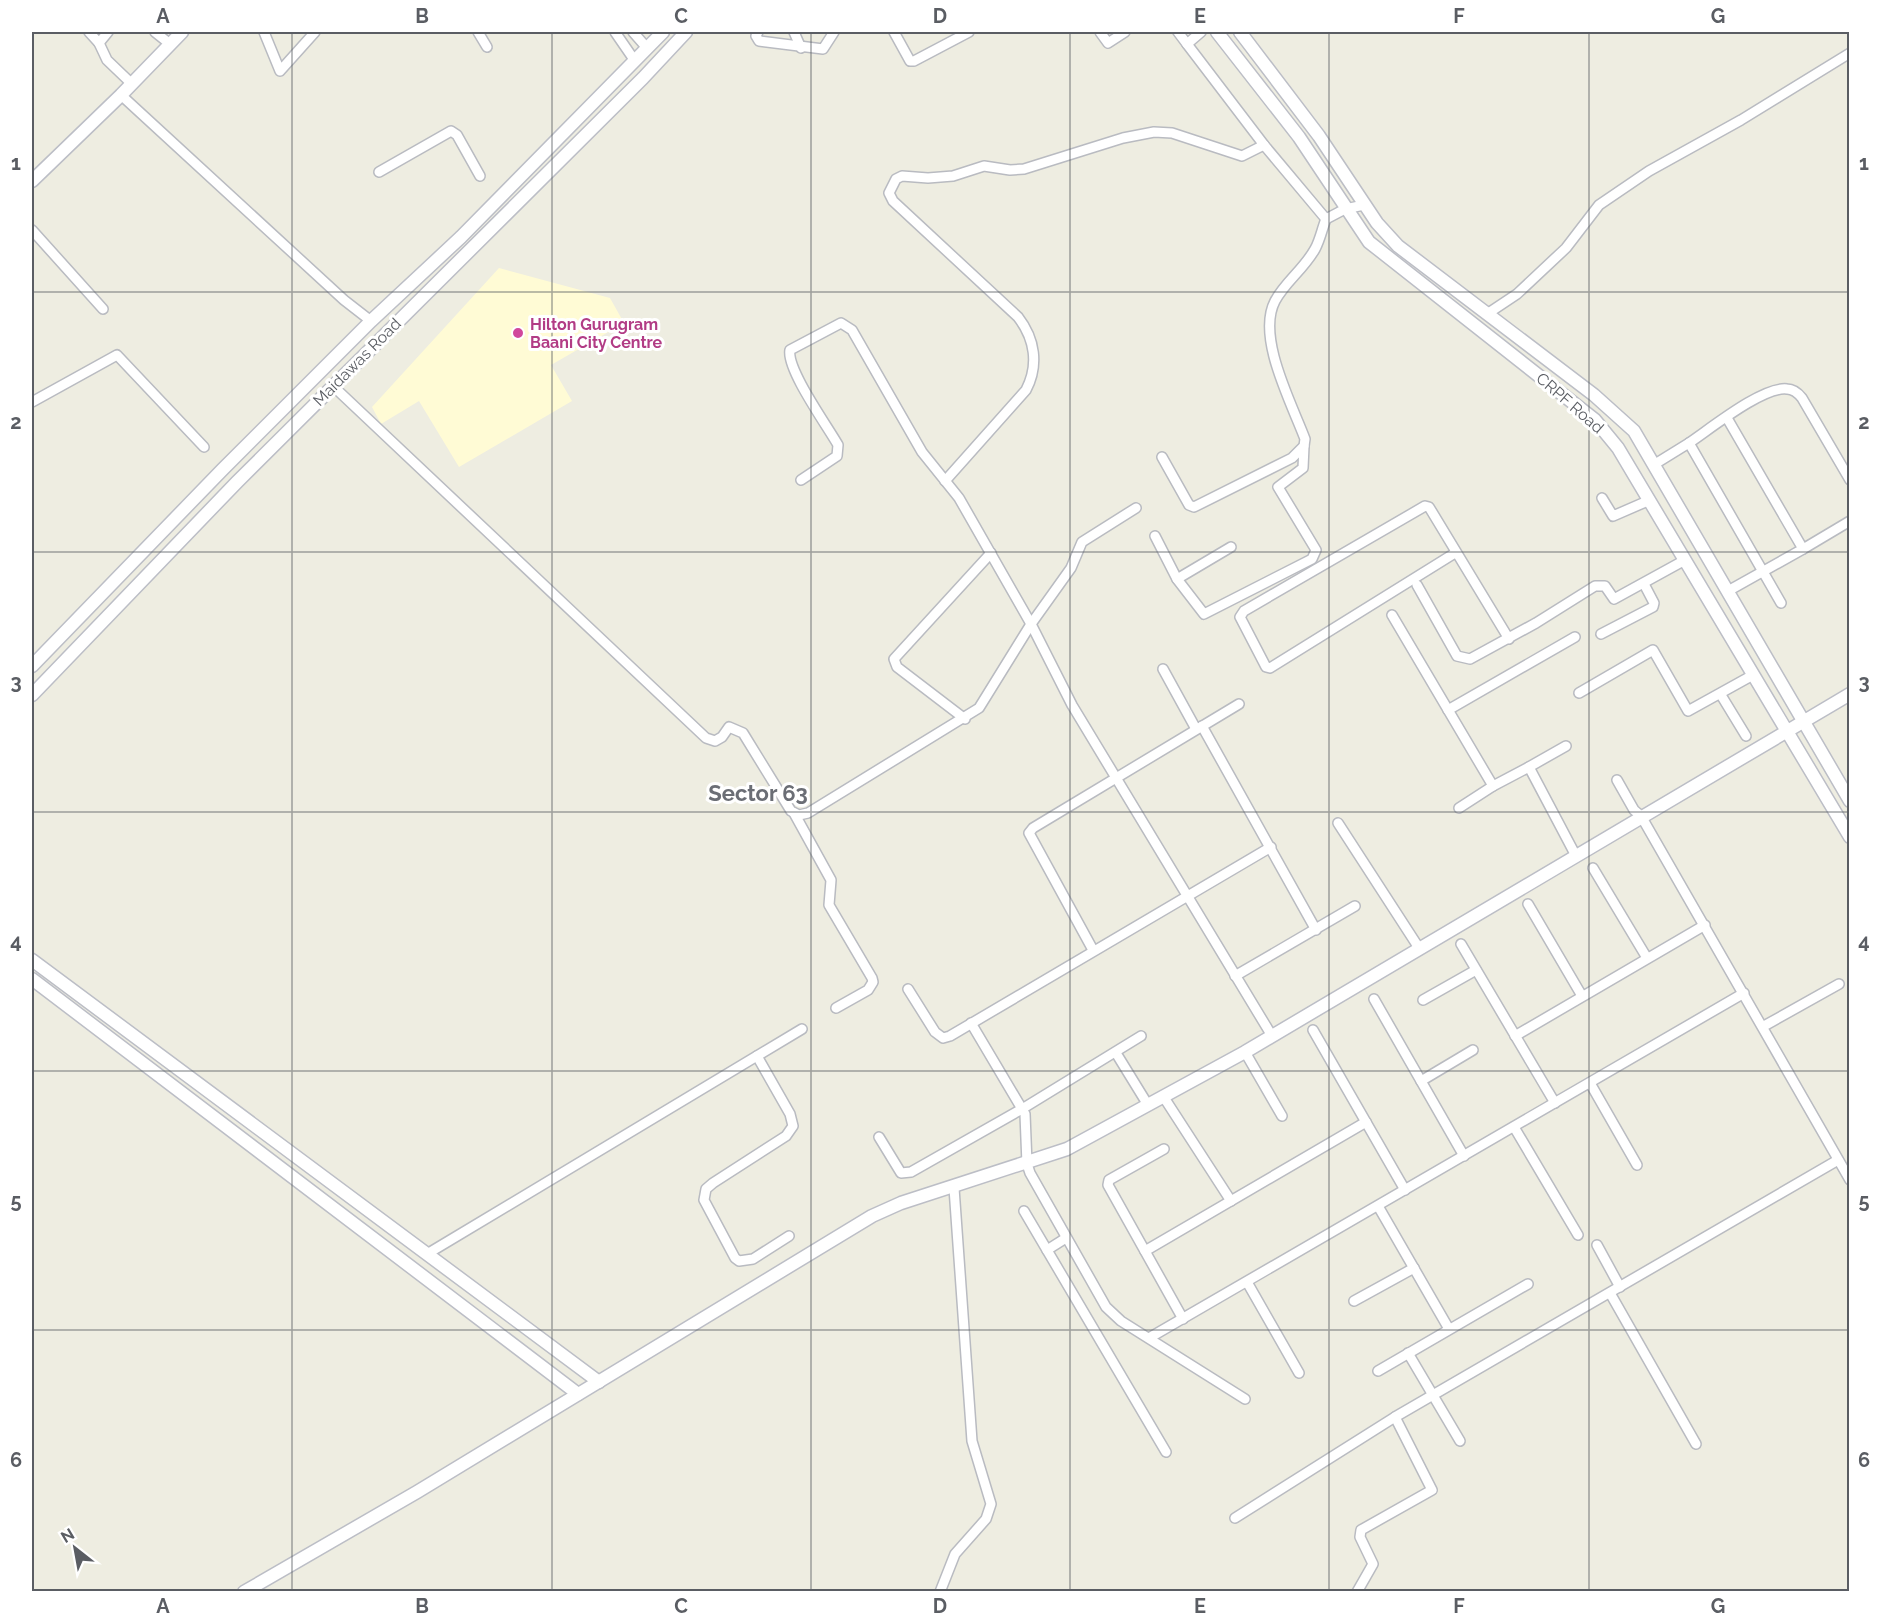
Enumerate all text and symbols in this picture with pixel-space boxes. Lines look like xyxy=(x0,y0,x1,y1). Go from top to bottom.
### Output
text: A xyxy=(156,4,170,28)
text: B xyxy=(415,4,429,28)
text: C xyxy=(674,4,688,28)
text: D xyxy=(933,4,947,28)
text: E xyxy=(1194,4,1206,28)
text: F xyxy=(1453,4,1465,28)
text: G xyxy=(1711,4,1725,28)
text: 1 xyxy=(11,151,21,175)
text: 1 xyxy=(1859,151,1869,175)
street label: Maidawas Road xyxy=(309,314,405,410)
place label: Hilton Gurugram Baani City Centre xyxy=(530,315,663,352)
marker: Hilton Gurugram Baani City Centre xyxy=(511,326,525,340)
street label: CRPF Road xyxy=(1532,369,1608,437)
text: 2 xyxy=(10,410,22,434)
text: 2 xyxy=(1858,410,1870,434)
text: 3 xyxy=(10,670,22,694)
text: 3 xyxy=(1858,670,1870,694)
district label: Sector 63 xyxy=(708,780,808,806)
text: 4 xyxy=(10,929,22,953)
text: 4 xyxy=(1858,929,1870,953)
text: 5 xyxy=(10,1189,22,1213)
text: 5 xyxy=(1858,1189,1870,1213)
text: 6 xyxy=(10,1448,22,1472)
text: 6 xyxy=(1858,1448,1870,1472)
north arrow xyxy=(45,1518,105,1578)
text: N xyxy=(57,1524,78,1547)
text: A xyxy=(156,1594,170,1618)
text: B xyxy=(415,1594,429,1618)
text: C xyxy=(674,1594,688,1618)
text: D xyxy=(933,1594,947,1618)
text: E xyxy=(1194,1594,1206,1618)
text: F xyxy=(1453,1594,1465,1618)
text: G xyxy=(1711,1594,1725,1618)

